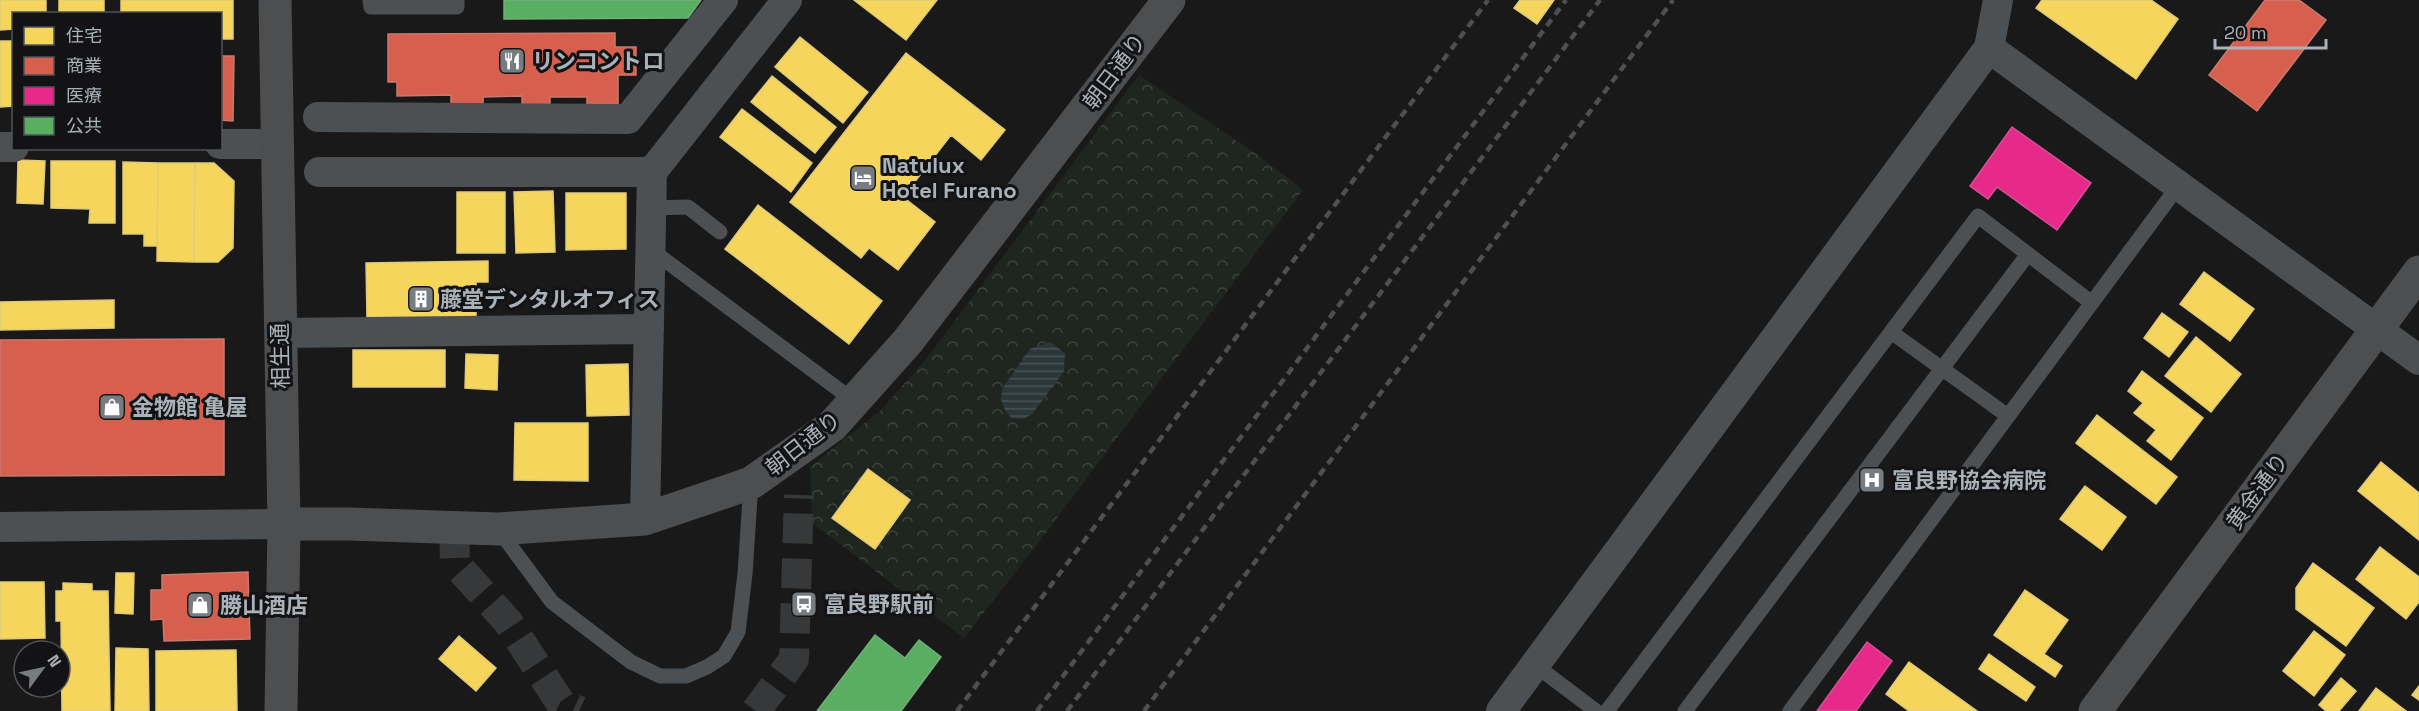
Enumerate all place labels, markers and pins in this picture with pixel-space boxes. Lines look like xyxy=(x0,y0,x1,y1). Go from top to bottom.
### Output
restaurant icon: リンコントロ xyxy=(497,46,527,76)
place label: リンコントロ xyxy=(532,47,664,75)
place label: Natulux Hotel Furano xyxy=(882,151,1017,204)
hotel icon: Natulux Hotel Furano xyxy=(848,163,878,193)
building icon: 藤堂デンタルオフィス xyxy=(406,284,436,314)
place label: 藤堂デンタルオフィス xyxy=(440,285,660,313)
shop icon: 金物館 亀屋 xyxy=(97,392,127,422)
place label: 金物館 亀屋 xyxy=(132,393,248,421)
hospital icon: 富良野協会病院 xyxy=(1857,465,1887,495)
place label: 富良野協会病院 xyxy=(1892,466,2046,494)
bus stop icon: 富良野駅前 xyxy=(789,589,819,619)
shop icon: 勝山酒店 xyxy=(185,590,215,620)
place label: 富良野駅前 xyxy=(824,590,934,618)
place label: 勝山酒店 xyxy=(220,591,308,619)

